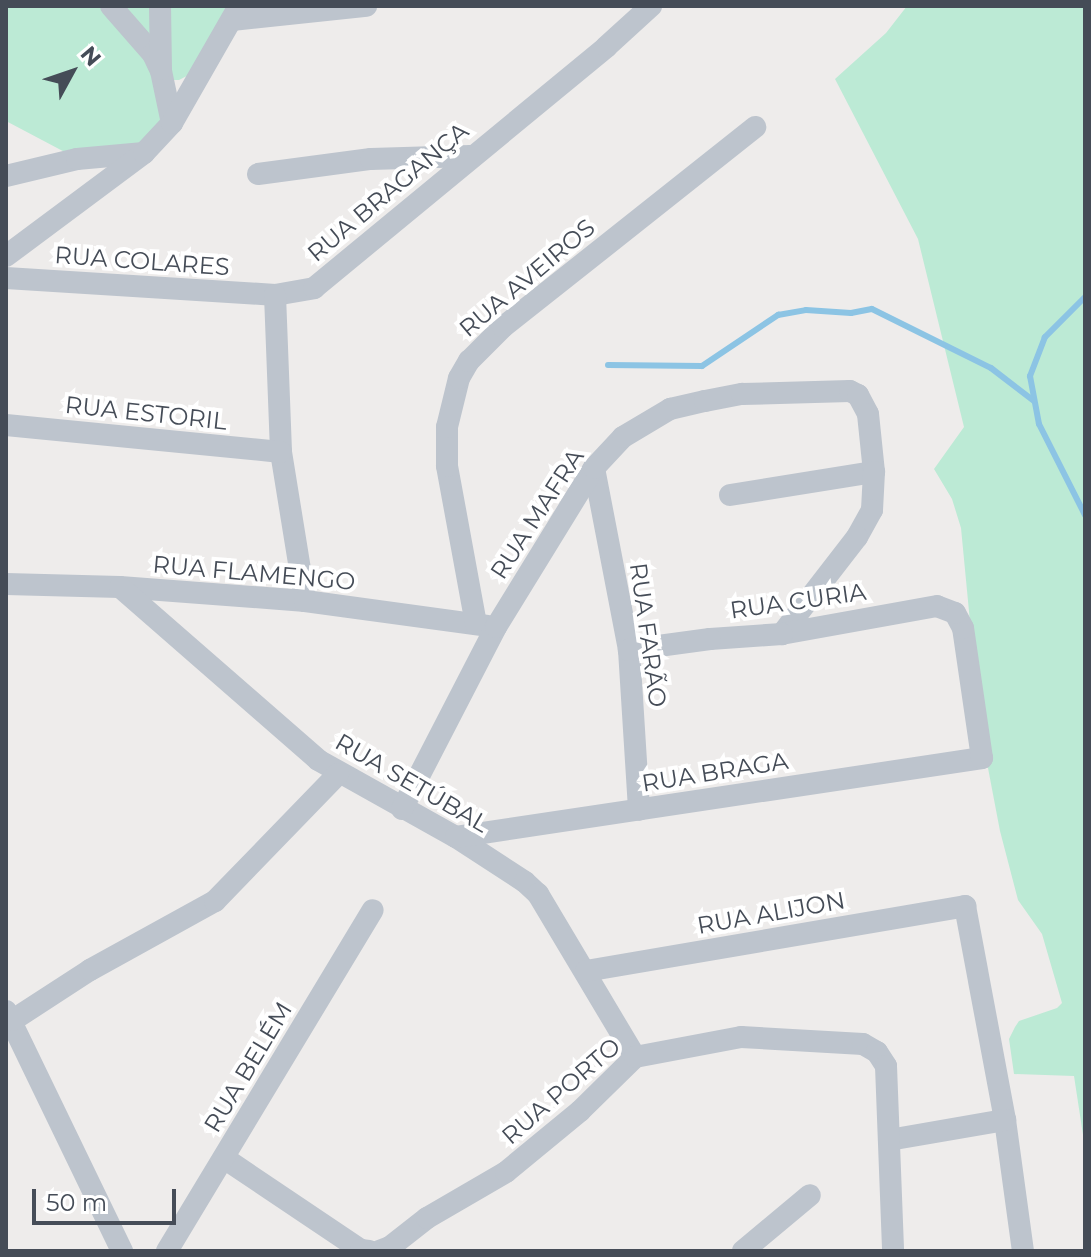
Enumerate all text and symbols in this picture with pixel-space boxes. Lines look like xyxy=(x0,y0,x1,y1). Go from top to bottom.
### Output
north arrow xyxy=(32,32,112,112)
text: N xyxy=(75,41,107,72)
street label: RUA BRAGANÇA xyxy=(302,116,474,268)
street label: RUA AVEIROS xyxy=(453,213,601,343)
street label: RUA COLARES xyxy=(54,241,230,281)
street label: RUA ESTORIL xyxy=(64,390,228,436)
street label: RUA MAFRA xyxy=(484,444,590,584)
street label: RUA FLAMENGO xyxy=(152,550,356,596)
street label: RUA FARÃO xyxy=(624,561,672,709)
street label: RUA CURIA xyxy=(728,577,868,625)
street label: RUA SETÚBAL xyxy=(330,728,494,838)
street label: RUA BRAGA xyxy=(640,746,790,798)
street label: RUA ALIJON xyxy=(695,886,847,940)
street label: RUA BELÉM xyxy=(198,997,298,1137)
street label: RUA PORTO xyxy=(496,1032,626,1150)
scale bar xyxy=(36,1173,180,1223)
text: 50 m xyxy=(46,1188,107,1217)

